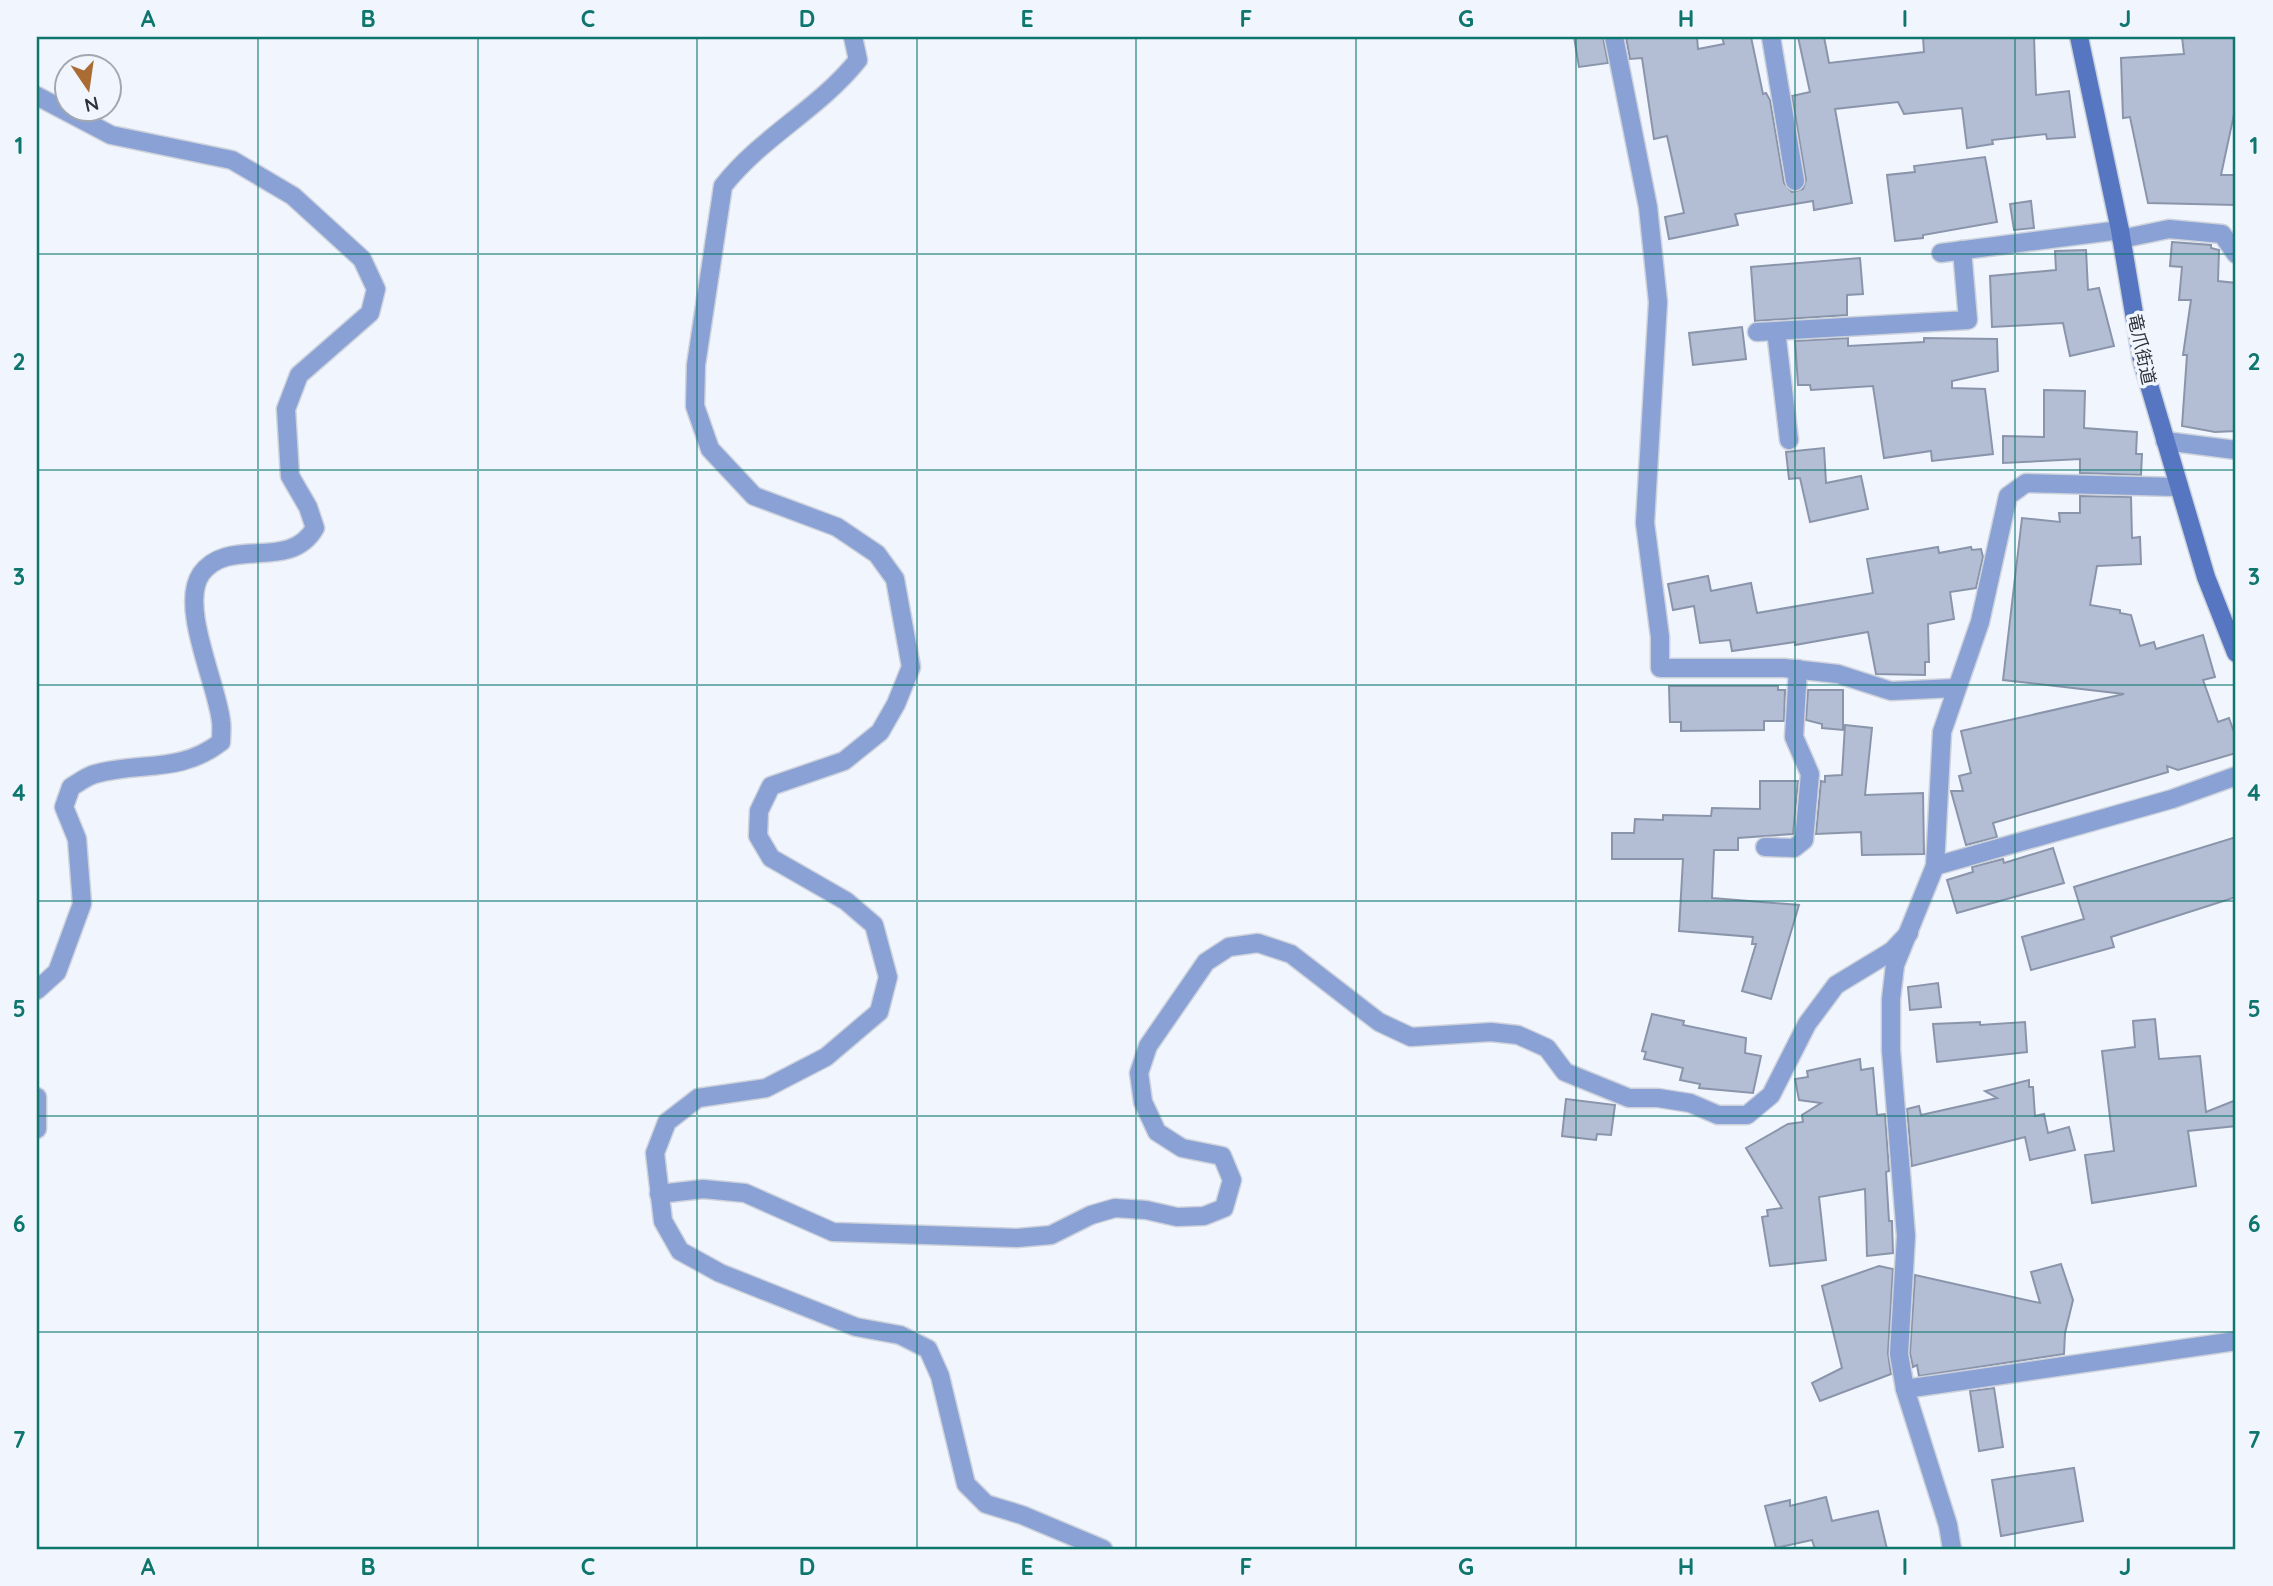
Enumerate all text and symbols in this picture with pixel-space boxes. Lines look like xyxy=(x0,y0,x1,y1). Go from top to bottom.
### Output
text: A xyxy=(141,4,156,33)
text: B xyxy=(360,4,376,33)
text: C xyxy=(581,4,595,33)
text: D xyxy=(799,4,815,33)
text: E xyxy=(1020,4,1034,33)
text: F xyxy=(1240,4,1252,33)
text: G xyxy=(1458,4,1474,33)
text: H xyxy=(1678,4,1694,33)
text: I xyxy=(1902,4,1908,33)
text: J xyxy=(2119,4,2131,33)
north arrow xyxy=(52,52,122,122)
text: N xyxy=(82,91,101,118)
text: 1 xyxy=(15,131,23,160)
text: 1 xyxy=(2250,131,2258,160)
street label: 竜爪街道 xyxy=(2123,311,2161,387)
text: 2 xyxy=(12,347,26,376)
text: 2 xyxy=(2247,347,2261,376)
text: 3 xyxy=(13,562,25,591)
text: 3 xyxy=(2248,562,2260,591)
text: 4 xyxy=(12,778,26,807)
text: 4 xyxy=(2247,778,2261,807)
text: 5 xyxy=(12,994,26,1023)
text: 5 xyxy=(2247,994,2261,1023)
text: 6 xyxy=(13,1209,25,1238)
text: 6 xyxy=(2248,1209,2260,1238)
text: 7 xyxy=(13,1425,26,1454)
text: 7 xyxy=(2248,1425,2261,1454)
text: A xyxy=(141,1552,156,1581)
text: B xyxy=(360,1552,376,1581)
text: C xyxy=(581,1552,595,1581)
text: D xyxy=(799,1552,815,1581)
text: E xyxy=(1020,1552,1034,1581)
text: F xyxy=(1240,1552,1252,1581)
text: G xyxy=(1458,1552,1474,1581)
text: H xyxy=(1678,1552,1694,1581)
text: I xyxy=(1902,1552,1908,1581)
text: J xyxy=(2119,1552,2131,1581)

